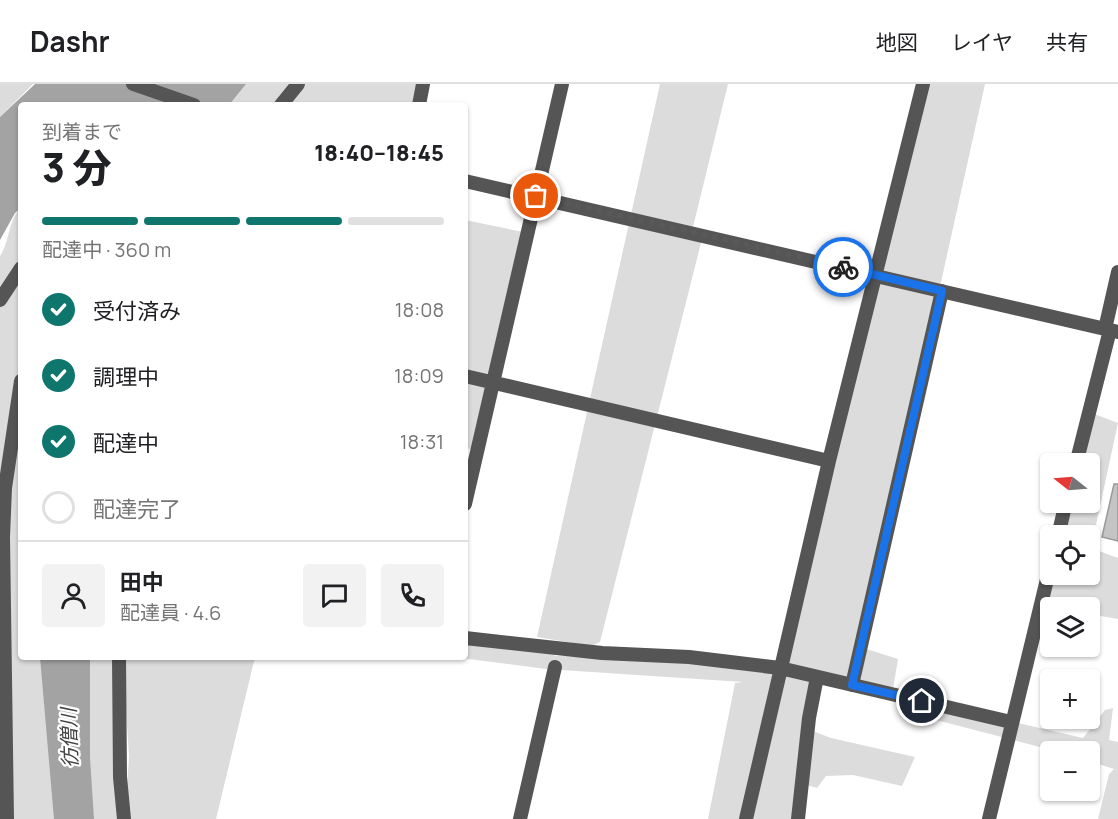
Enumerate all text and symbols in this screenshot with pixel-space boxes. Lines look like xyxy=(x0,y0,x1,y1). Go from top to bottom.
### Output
text: Dashr xyxy=(30,22,110,60)
text: 地図 xyxy=(876,28,918,56)
text: レイヤ xyxy=(951,28,1013,56)
text: 共有 xyxy=(1046,28,1088,56)
text: 到着まで xyxy=(42,118,122,145)
text: 18:40–18:45 xyxy=(314,138,444,168)
text: 3 分 xyxy=(42,140,112,194)
pin xyxy=(510,170,561,221)
icon: bag xyxy=(519,179,552,212)
text: 配達中 · 360 m xyxy=(42,236,171,263)
courier xyxy=(813,237,873,297)
icon: bike xyxy=(827,251,860,284)
icon: check xyxy=(42,293,75,326)
text: 受付済み xyxy=(93,296,181,326)
text: 18:08 xyxy=(395,296,444,323)
icon: check xyxy=(42,359,75,392)
text: 調理中 xyxy=(93,362,159,392)
text: 18:09 xyxy=(394,362,444,389)
icon: check xyxy=(42,425,75,458)
text: 配達中 xyxy=(93,428,159,458)
text: 18:31 xyxy=(400,428,444,455)
north arrow xyxy=(1040,453,1100,513)
map controls xyxy=(1040,453,1100,801)
text: 配達完了 xyxy=(93,494,181,524)
button: locate xyxy=(1040,525,1100,585)
button: person xyxy=(42,564,105,627)
button: chat xyxy=(303,564,366,627)
button: phone xyxy=(381,564,444,627)
text: 田中 xyxy=(120,567,164,597)
button: layers xyxy=(1040,597,1100,657)
text: 配達員 · 4.6 xyxy=(120,599,221,626)
button: + xyxy=(1040,669,1100,729)
pin xyxy=(896,675,947,726)
icon: home xyxy=(905,684,938,717)
water label: 彷僧川 xyxy=(54,706,84,768)
button: − xyxy=(1040,741,1100,801)

